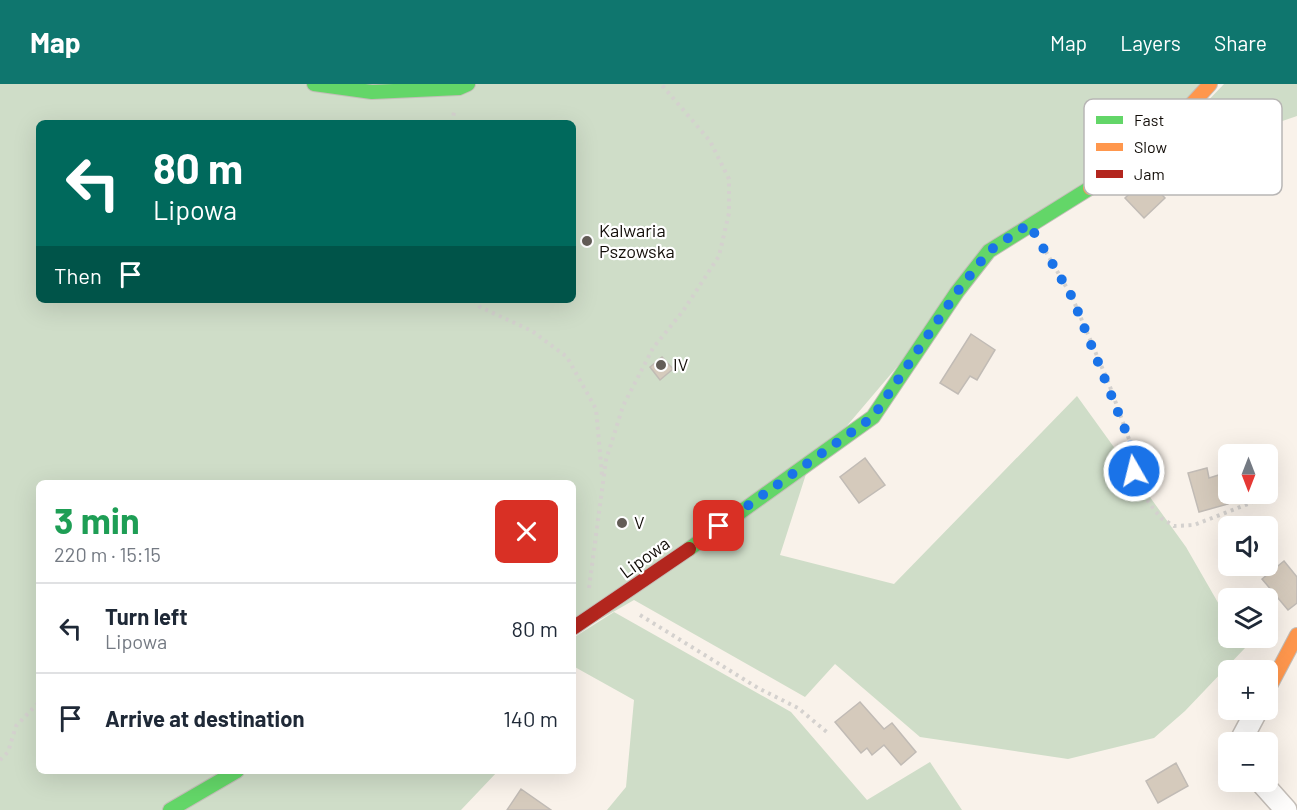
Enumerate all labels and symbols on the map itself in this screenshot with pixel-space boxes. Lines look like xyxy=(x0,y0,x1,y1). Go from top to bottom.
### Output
legend xyxy=(1084,99,1282,195)
text: Fast xyxy=(1134,110,1164,129)
text: Slow xyxy=(1134,137,1167,156)
text: Jam xyxy=(1134,164,1165,183)
place label: Kalwaria Pszowska xyxy=(599,219,675,262)
marker: Kalwaria Pszowska xyxy=(580,234,594,248)
place label: IV xyxy=(673,353,689,375)
marker: IV xyxy=(654,358,668,372)
position arrow xyxy=(1102,439,1166,503)
north arrow xyxy=(1218,444,1278,504)
pin xyxy=(693,500,744,551)
place label: V xyxy=(634,511,645,533)
marker: V xyxy=(615,516,629,530)
street label: Lipowa xyxy=(615,532,674,583)

